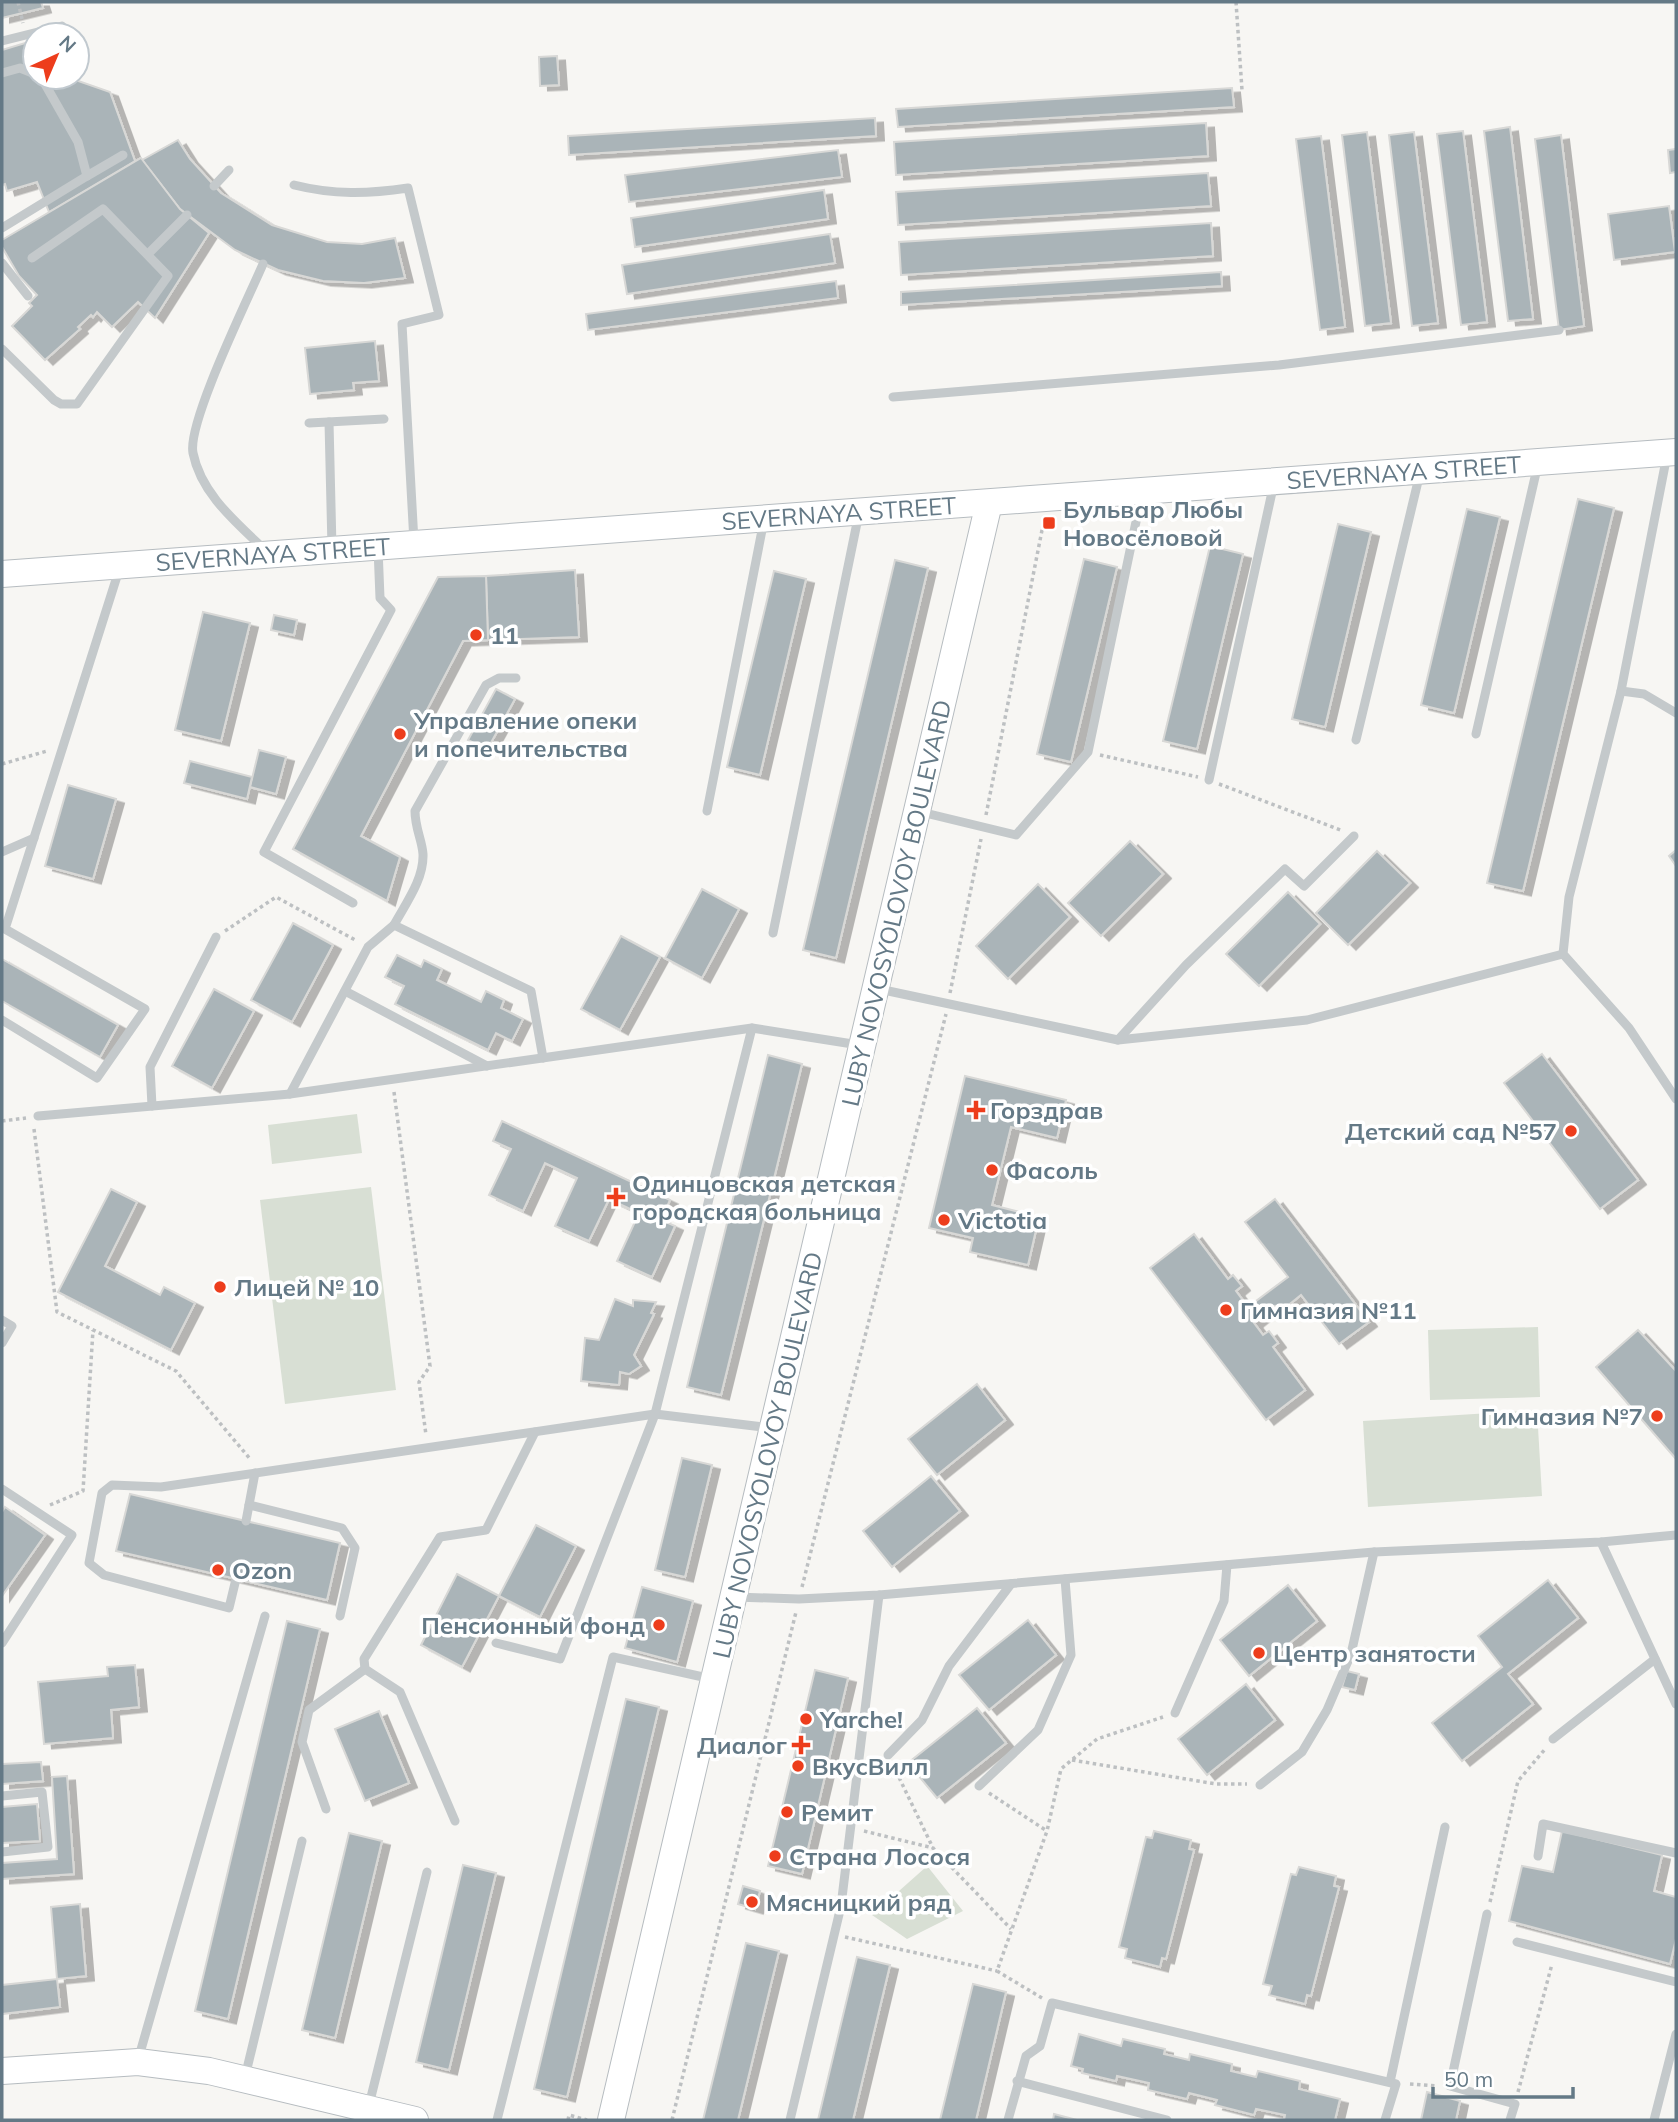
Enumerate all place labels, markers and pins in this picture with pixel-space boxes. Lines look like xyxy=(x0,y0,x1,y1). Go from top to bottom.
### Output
place label: Бульвар Любы Новосёловой xyxy=(1063,494,1243,552)
marker: Бульвар Любы Новосёловой xyxy=(1041,515,1057,531)
place label: 11 xyxy=(490,620,519,650)
marker: 11 xyxy=(468,627,484,643)
place label: Управление опеки и попечительства xyxy=(413,705,637,763)
marker: Управление опеки и попечительства xyxy=(392,726,408,742)
place label: Горздрав xyxy=(990,1095,1103,1125)
marker: Горздрав xyxy=(968,1102,984,1118)
place label: Детский сад №57 xyxy=(1345,1116,1557,1146)
marker: Детский сад №57 xyxy=(1563,1123,1579,1139)
place label: Фасоль xyxy=(1006,1155,1098,1185)
marker: Фасоль xyxy=(984,1162,1000,1178)
place label: Одинцовская детская городская больница xyxy=(632,1168,896,1226)
marker: Одинцовская детская городская больница xyxy=(606,1187,626,1207)
place label: Victotia xyxy=(957,1205,1047,1235)
marker: Victotia xyxy=(936,1212,952,1228)
place label: Лицей № 10 xyxy=(234,1272,380,1302)
marker: Лицей № 10 xyxy=(212,1279,228,1295)
place label: Гимназия №11 xyxy=(1240,1295,1417,1325)
marker: Гимназия №11 xyxy=(1218,1302,1234,1318)
place label: Гимназия №7 xyxy=(1481,1401,1643,1431)
marker: Гимназия №7 xyxy=(1649,1408,1665,1424)
place label: Ozon xyxy=(232,1555,292,1585)
marker: Ozon xyxy=(210,1562,226,1578)
place label: Пенсионный фонд xyxy=(421,1610,645,1640)
marker: Пенсионный фонд xyxy=(651,1617,667,1633)
place label: Центр занятости xyxy=(1273,1638,1476,1668)
marker: Центр занятости xyxy=(1251,1645,1267,1661)
place label: Yarche! xyxy=(819,1704,903,1734)
marker: Yarche! xyxy=(798,1711,814,1727)
place label: Диалог xyxy=(697,1730,787,1760)
marker: Диалог xyxy=(793,1737,809,1753)
place label: ВкусВилл xyxy=(812,1751,928,1781)
marker: ВкусВилл xyxy=(790,1758,806,1774)
place label: Ремит xyxy=(801,1797,874,1827)
marker: Ремит xyxy=(779,1804,795,1820)
place label: Страна Лосося xyxy=(789,1841,970,1871)
marker: Страна Лосося xyxy=(767,1848,783,1864)
place label: Мясницкий ряд xyxy=(766,1887,952,1917)
marker: Мясницкий ряд xyxy=(744,1894,760,1910)

